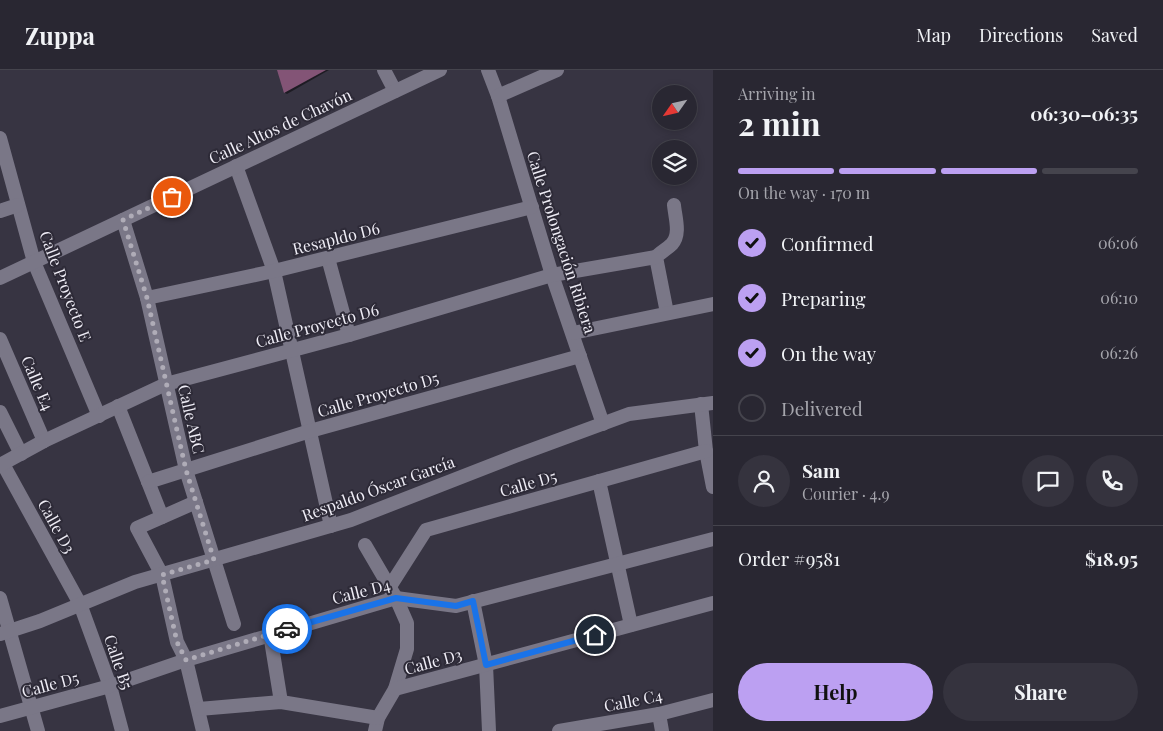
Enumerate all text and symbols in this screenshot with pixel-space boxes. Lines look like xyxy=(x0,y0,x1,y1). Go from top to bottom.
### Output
text: Zuppa xyxy=(25,19,95,51)
text: Map xyxy=(916,23,951,47)
text: Directions xyxy=(979,23,1063,47)
text: Saved xyxy=(1091,23,1138,47)
street label: Calle Altos de Chavón xyxy=(205,83,355,168)
text: Arriving in xyxy=(738,83,816,104)
north arrow xyxy=(652,85,698,130)
map controls xyxy=(652,85,697,185)
text: 06:30–06:35 xyxy=(1030,100,1138,126)
text: 2 min xyxy=(738,101,821,144)
button: layers xyxy=(652,140,697,185)
street label: Calle Prolongación Ribiera xyxy=(523,148,601,336)
pin xyxy=(151,176,193,218)
text: On the way · 170 m xyxy=(738,182,870,203)
icon: bag xyxy=(158,183,186,211)
street label: Resapldo D6 xyxy=(290,217,382,259)
street label: Calle Proyecto E xyxy=(35,228,97,344)
icon: check xyxy=(738,229,766,257)
text: Confirmed xyxy=(781,230,874,256)
text: 06:06 xyxy=(1098,232,1138,253)
icon: check xyxy=(738,284,766,312)
text: Preparing xyxy=(781,285,866,311)
text: 06:10 xyxy=(1100,287,1138,308)
street label: Calle Proyecto D6 xyxy=(253,298,381,352)
icon: check xyxy=(738,339,766,367)
text: On the way xyxy=(781,340,876,366)
text: 06:26 xyxy=(1100,342,1138,363)
street label: Calle E4 xyxy=(17,352,59,414)
street label: Calle Proyecto D5 xyxy=(315,367,441,421)
street label: Calle ABC xyxy=(174,382,210,456)
text: Delivered xyxy=(781,395,863,421)
street label: Respaldo Óscar García xyxy=(299,451,457,525)
button: person xyxy=(738,455,790,507)
button: chat xyxy=(1022,455,1074,507)
button: phone xyxy=(1086,455,1138,507)
text: Sam xyxy=(802,457,840,483)
street label: Calle D5 xyxy=(497,465,559,501)
text: Courier · 4.9 xyxy=(802,483,890,504)
street label: Calle D3 xyxy=(34,495,80,557)
text: Order #9581 xyxy=(738,545,840,571)
text: $18.95 xyxy=(1085,545,1138,571)
street label: Calle D4 xyxy=(330,574,393,608)
courier xyxy=(262,604,312,654)
pin xyxy=(574,614,616,656)
icon: car xyxy=(273,615,301,643)
icon: home xyxy=(581,621,609,649)
street label: Calle B5 xyxy=(100,632,138,692)
street label: Calle D3 xyxy=(402,643,464,679)
button: Help xyxy=(738,663,933,721)
button: Share xyxy=(943,663,1138,721)
street label: Calle D5 xyxy=(19,666,81,702)
street label: Calle C4 xyxy=(602,684,664,716)

